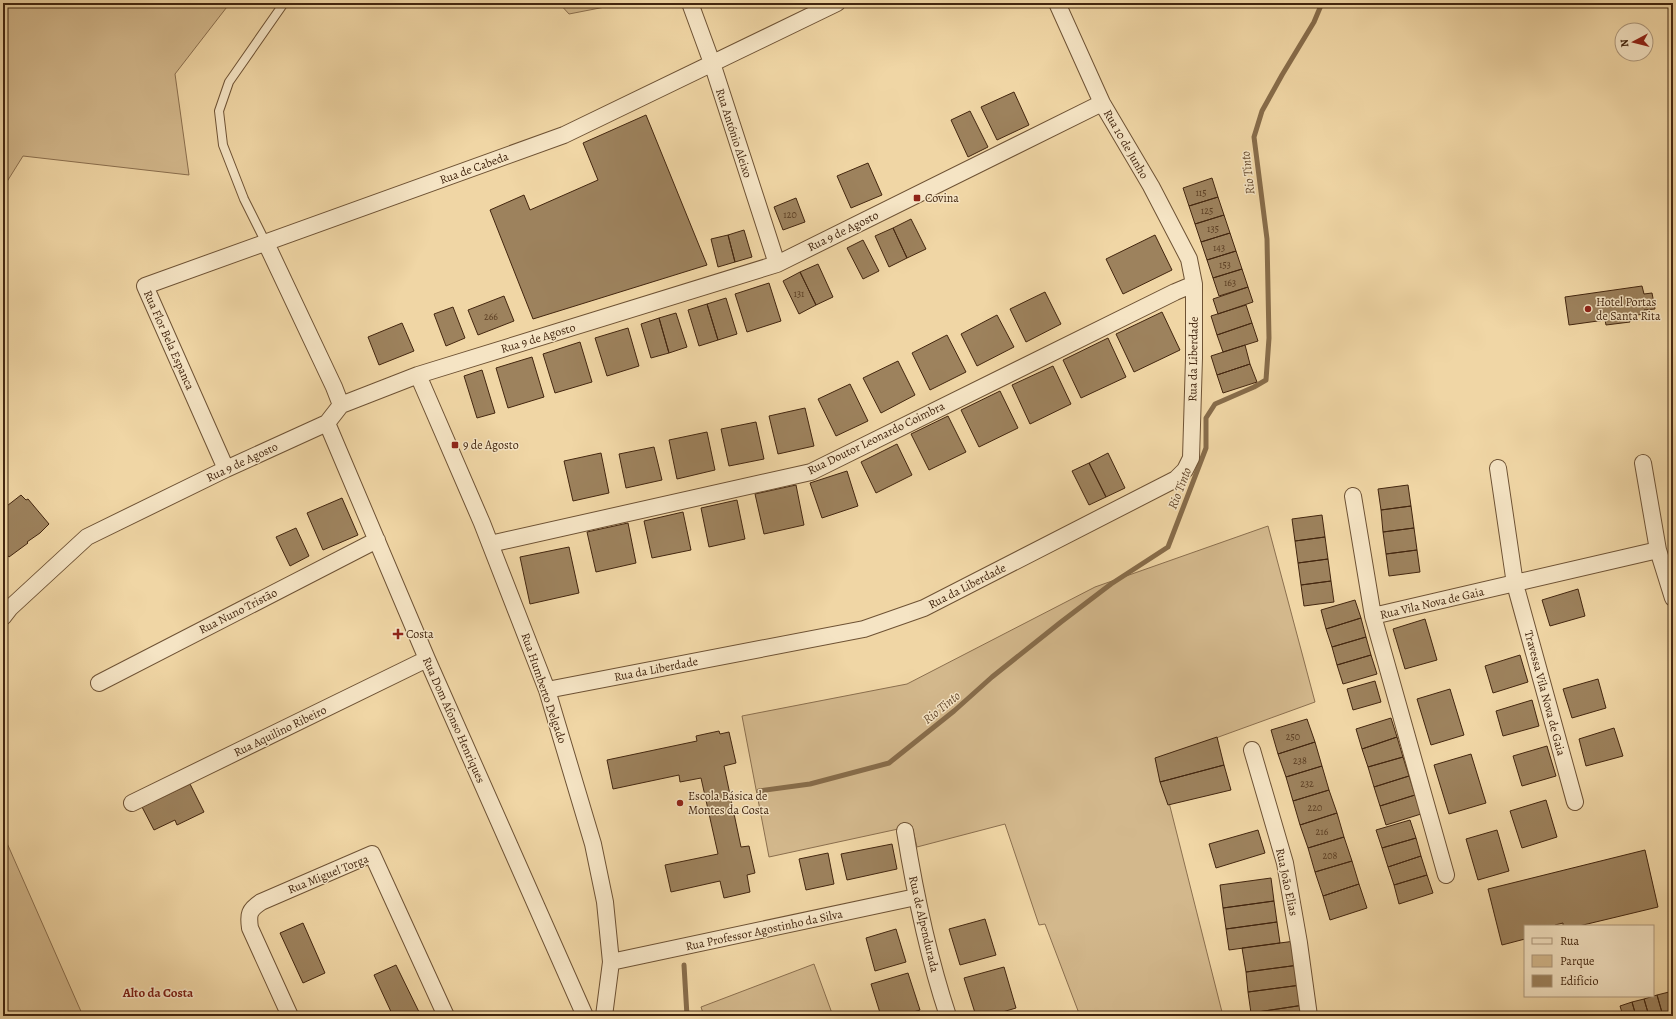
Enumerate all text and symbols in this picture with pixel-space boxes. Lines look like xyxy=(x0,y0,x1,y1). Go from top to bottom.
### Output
north arrow xyxy=(1614,22,1654,62)
text: N xyxy=(1617,38,1633,48)
street label: Rua António Aleixo xyxy=(712,86,756,180)
street label: Rua 10 de Junho xyxy=(1100,106,1152,182)
street label: Rua de Cabeda xyxy=(437,148,511,188)
water label: Rio Tinto xyxy=(1236,150,1259,196)
house number: 115 xyxy=(1195,186,1207,199)
place label: Covina xyxy=(925,190,959,206)
marker: Covina xyxy=(912,193,922,203)
house number: 125 xyxy=(1201,204,1213,217)
street label: Rua 9 de Agosto xyxy=(805,207,881,255)
house number: 120 xyxy=(783,208,797,221)
house number: 135 xyxy=(1207,222,1219,235)
house number: 143 xyxy=(1213,241,1225,254)
house number: 153 xyxy=(1219,258,1231,271)
house number: 163 xyxy=(1224,276,1236,289)
house number: 131 xyxy=(794,287,805,300)
street label: Rua Flor Bela Espanca xyxy=(140,288,198,393)
place label: Hotel Portas de Santa Rita xyxy=(1596,294,1661,324)
marker: Hotel Portas de Santa Rita xyxy=(1583,304,1593,314)
house number: 266 xyxy=(484,310,498,323)
street label: Rua da Liberdade xyxy=(1184,316,1202,402)
street label: Rua 9 de Agosto xyxy=(499,319,577,357)
street label: Rua Doutor Leonardo Coimbra xyxy=(805,398,948,478)
place label: 9 de Agosto xyxy=(463,437,519,453)
street label: Rua 9 de Agosto xyxy=(204,438,280,486)
marker: 9 de Agosto xyxy=(450,440,460,450)
water label: Rio Tinto xyxy=(1164,465,1195,512)
street label: Rua da Liberdade xyxy=(925,560,1009,612)
street label: Rua Vila Nova de Gaia xyxy=(1378,583,1486,623)
street label: Rua Nuno Tristão xyxy=(196,584,280,638)
place label: Costa xyxy=(406,626,434,642)
marker: Costa xyxy=(393,629,403,639)
street label: Travessa Vila Nova de Gaia xyxy=(1521,629,1570,758)
street label: Rua Humberto Delgado xyxy=(518,631,570,745)
street label: Rua da Liberdade xyxy=(613,653,699,685)
street label: Rua Dom Afonso Henriques xyxy=(419,654,489,786)
water label: Rio Tinto xyxy=(919,687,964,728)
street label: Rua Aquilino Ribeiro xyxy=(231,702,329,760)
house number: 250 xyxy=(1286,730,1300,743)
house number: 238 xyxy=(1293,754,1307,767)
house number: 232 xyxy=(1300,777,1314,790)
place label: Escola Básica de Montes da Costa xyxy=(688,788,769,818)
marker: Escola Básica de Montes da Costa xyxy=(675,798,685,808)
house number: 220 xyxy=(1308,801,1322,814)
house number: 216 xyxy=(1316,825,1329,838)
street label: Rua João Elias xyxy=(1272,847,1302,917)
house number: 208 xyxy=(1323,849,1338,862)
street label: Rua Miguel Torga xyxy=(285,850,371,898)
street label: Rua de Alpendurada xyxy=(905,874,943,974)
street label: Rua Professor Agostinho da Silva xyxy=(684,905,844,954)
legend xyxy=(1524,925,1654,997)
text: Rua xyxy=(1560,933,1579,949)
text: Parque xyxy=(1560,953,1595,969)
text: Edifício xyxy=(1560,973,1598,989)
district label: Alto da Costa xyxy=(122,984,194,1001)

